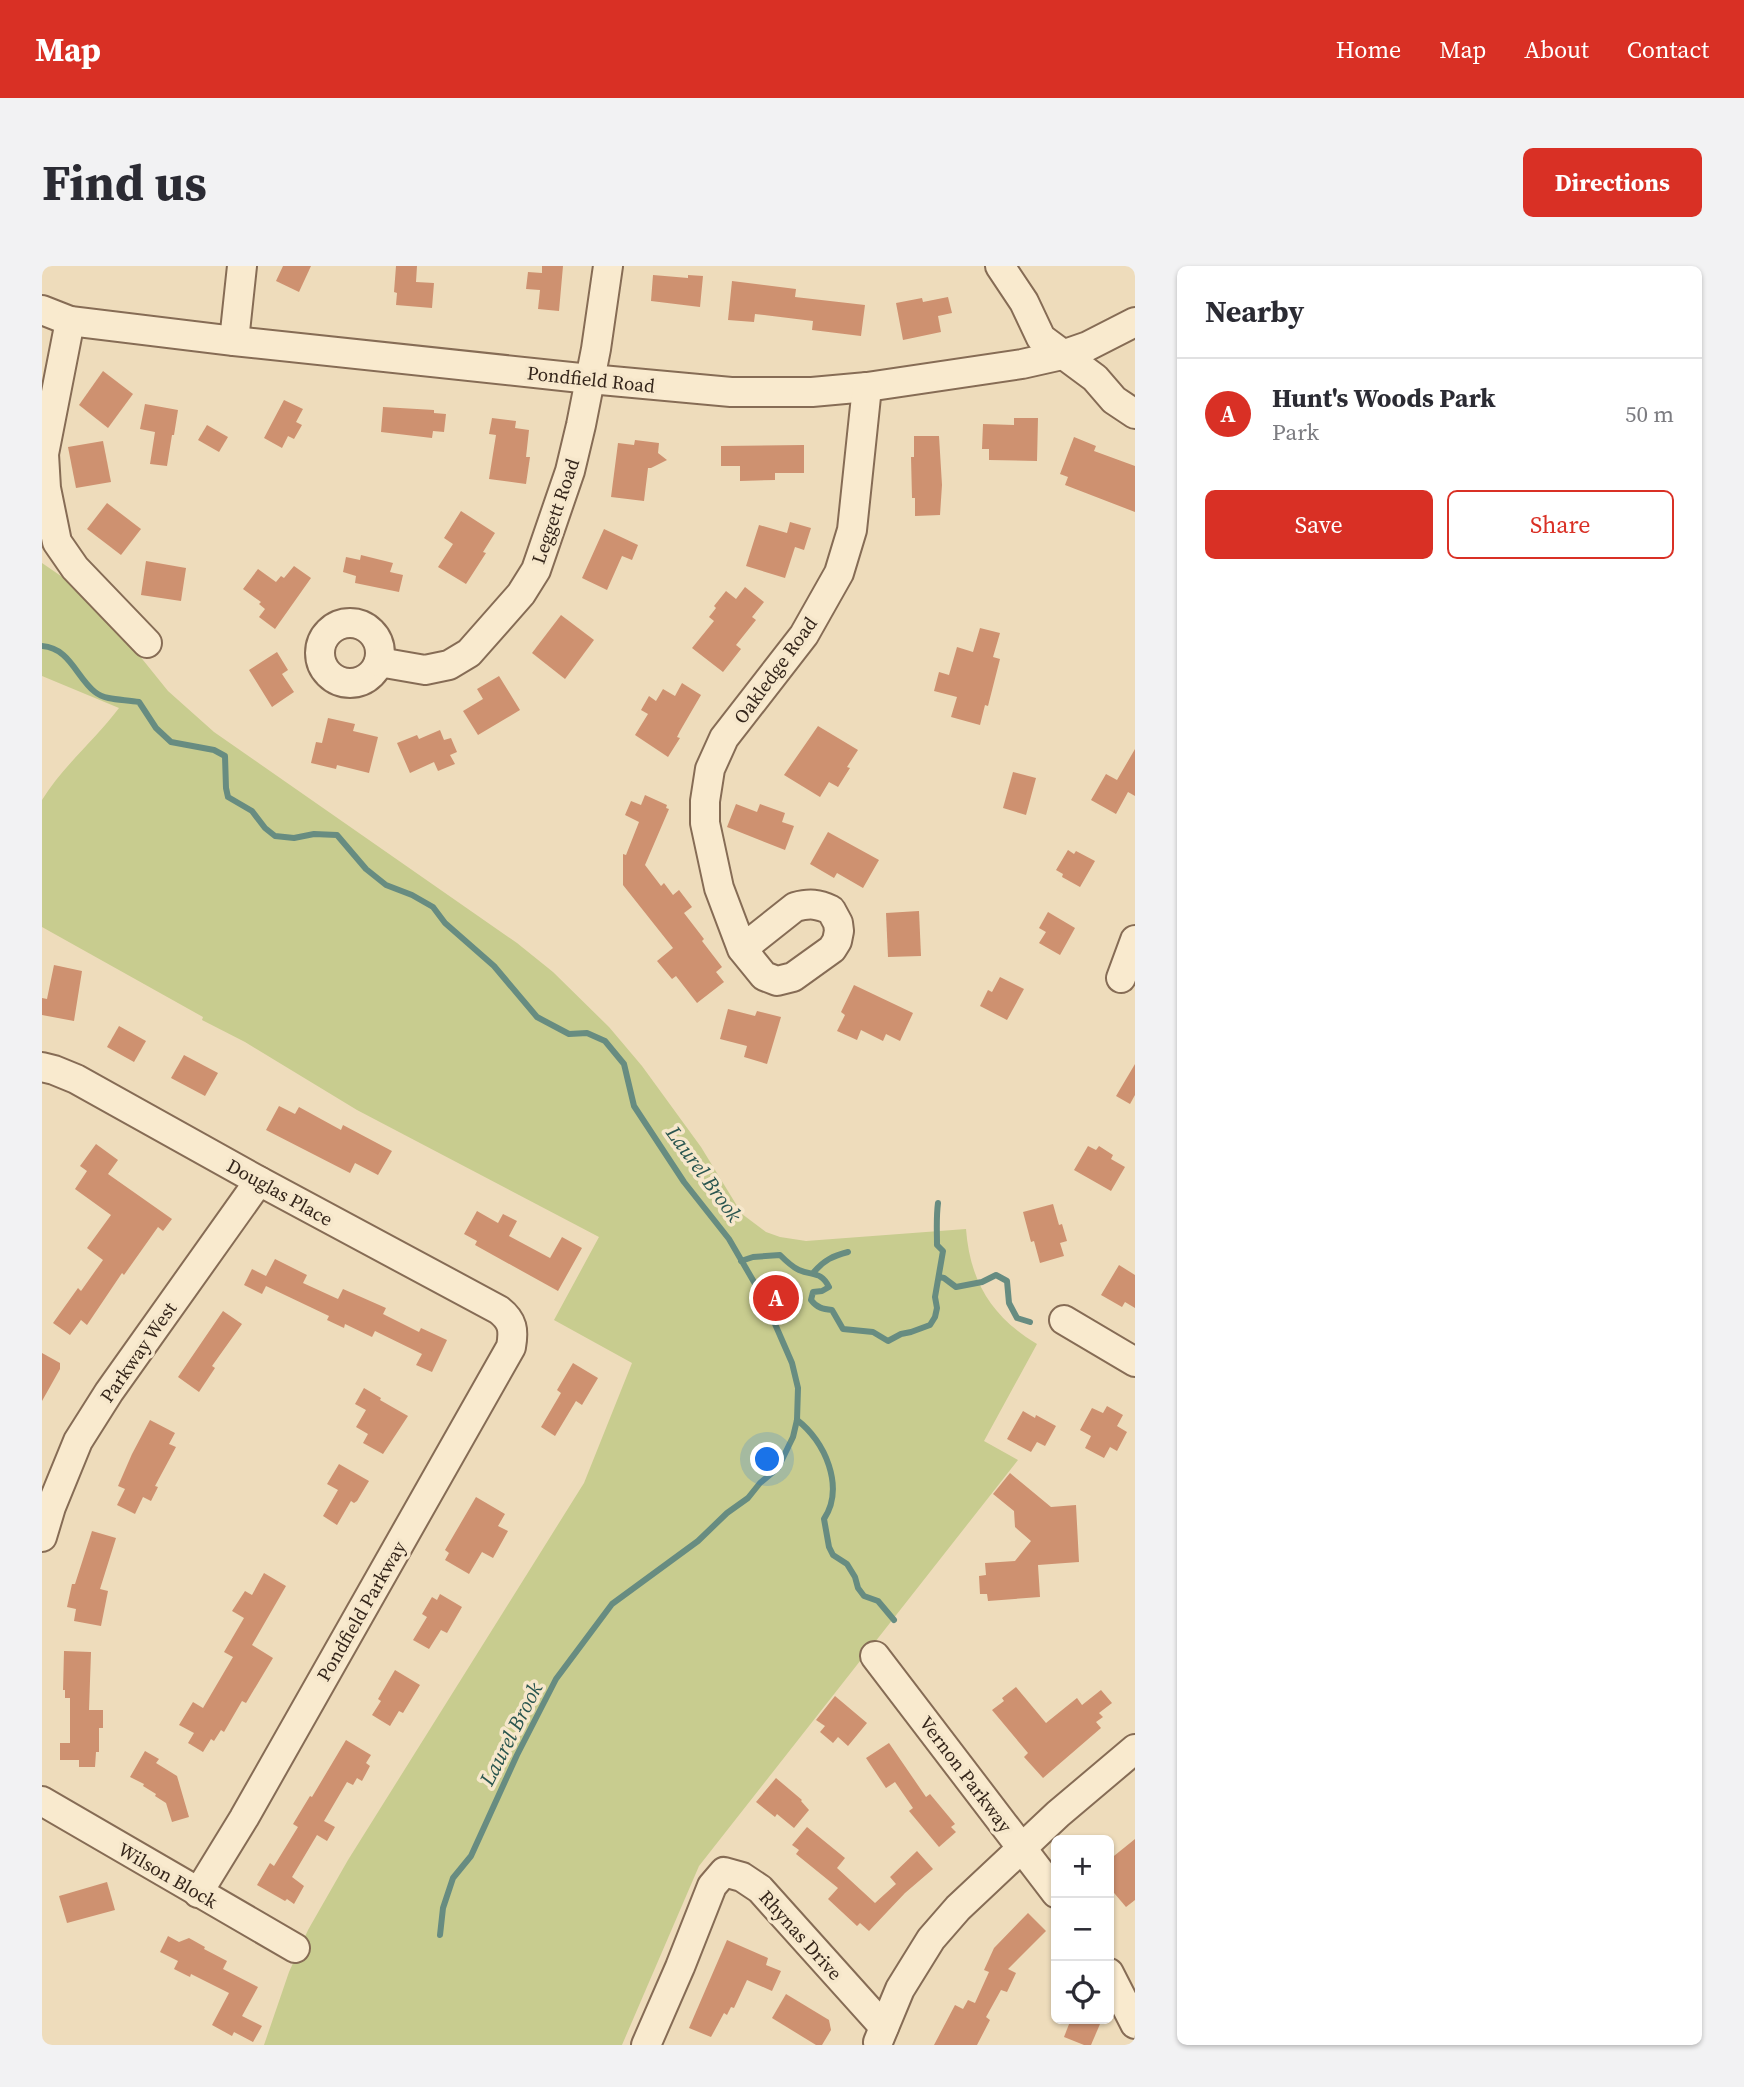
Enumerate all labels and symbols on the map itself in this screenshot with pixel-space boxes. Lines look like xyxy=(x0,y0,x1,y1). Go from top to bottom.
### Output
street label: Pondfield Road xyxy=(526,359,656,399)
street label: Leggett Road xyxy=(525,455,585,567)
street label: Oakledge Road xyxy=(727,611,823,729)
water label: Laurel Brook xyxy=(659,1119,749,1228)
street label: Douglas Place xyxy=(222,1152,338,1232)
pin: A xyxy=(753,1272,799,1324)
street label: Parkway West xyxy=(94,1296,183,1408)
your location xyxy=(750,1442,784,1476)
street label: Pondfield Parkway xyxy=(310,1536,412,1686)
water label: Laurel Brook xyxy=(472,1677,549,1791)
street label: Vernon Parkway xyxy=(914,1710,1019,1838)
street label: Wilson Block xyxy=(113,1836,223,1914)
street label: Rhynas Drive xyxy=(754,1884,848,1986)

